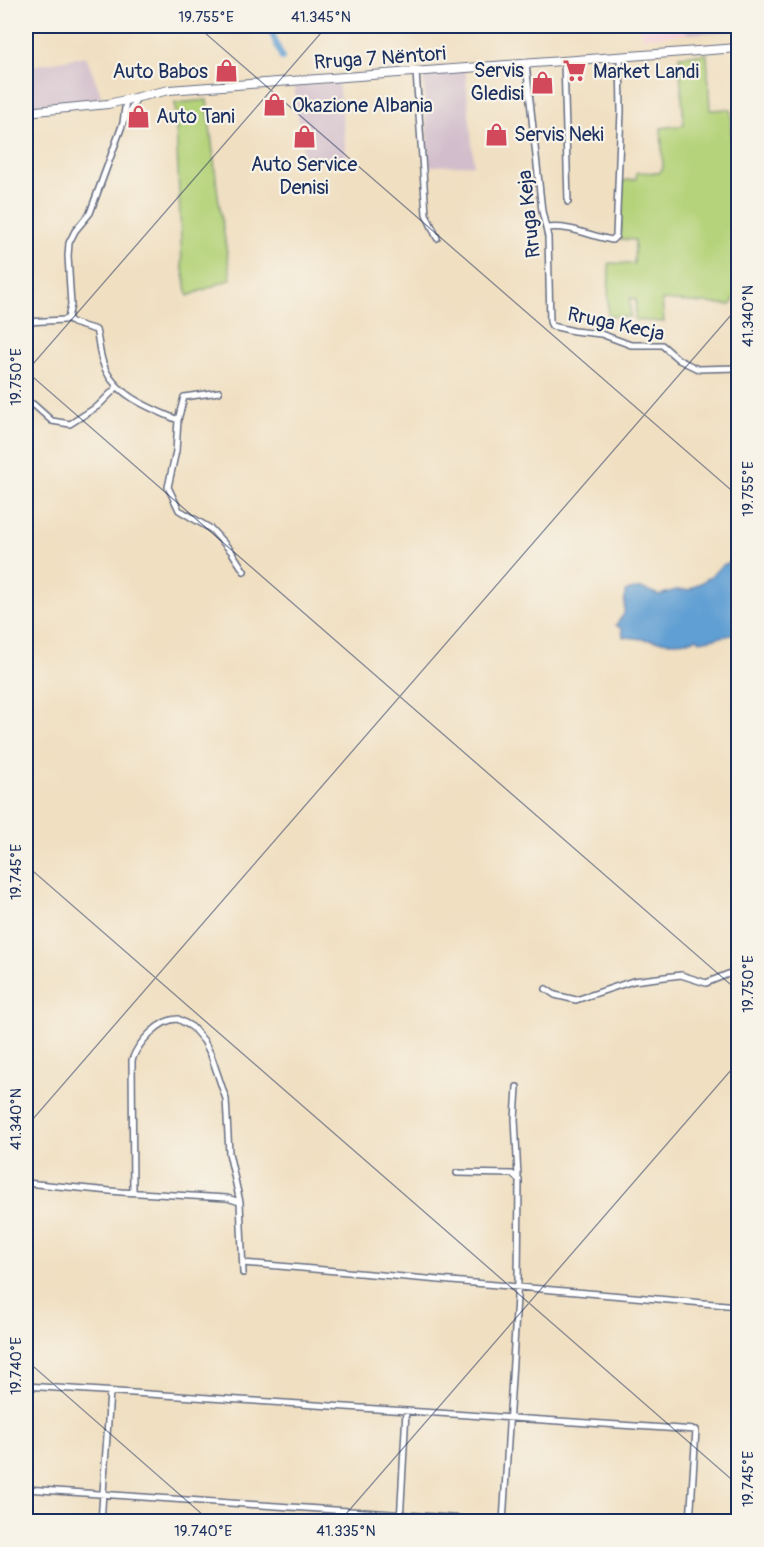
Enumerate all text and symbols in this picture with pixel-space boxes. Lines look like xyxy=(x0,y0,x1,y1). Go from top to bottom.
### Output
text: 19.755°E xyxy=(178,8,234,27)
text: 41.345°N xyxy=(291,8,351,27)
street label: Rruga 7 Nëntori xyxy=(313,41,447,75)
shop icon: Auto Babos xyxy=(213,58,239,84)
place label: Servis Gledisi xyxy=(470,58,524,106)
supermarket icon: Market Landi xyxy=(562,58,588,84)
place label: Auto Babos xyxy=(113,59,208,84)
place label: Market Landi xyxy=(593,59,699,84)
shop icon: Servis Gledisi xyxy=(529,69,555,95)
shop icon: Okazione Albania xyxy=(261,92,287,118)
place label: Okazione Albania xyxy=(292,93,433,118)
shop icon: Auto Tani xyxy=(125,103,151,129)
place label: Auto Tani xyxy=(156,104,235,129)
shop icon: Servis Neki xyxy=(483,121,509,147)
place label: Servis Neki xyxy=(514,122,604,147)
shop icon: Auto Service Denisi xyxy=(291,124,317,150)
place label: Auto Service Denisi xyxy=(251,152,357,200)
street label: Rruga Keja xyxy=(512,169,546,259)
text: 41.340°N xyxy=(739,285,758,347)
street label: Rruga Kecja xyxy=(565,302,667,346)
text: 19.750°E xyxy=(7,348,26,406)
text: 19.755°E xyxy=(739,461,758,517)
text: 19.745°E xyxy=(7,844,26,900)
text: 19.750°E xyxy=(739,955,758,1013)
text: 41.340°N xyxy=(7,1088,26,1150)
text: 19.740°E xyxy=(7,1337,26,1395)
text: 19.745°E xyxy=(739,1451,758,1507)
text: 19.740°E xyxy=(174,1522,232,1541)
text: 41.335°N xyxy=(316,1522,376,1541)

